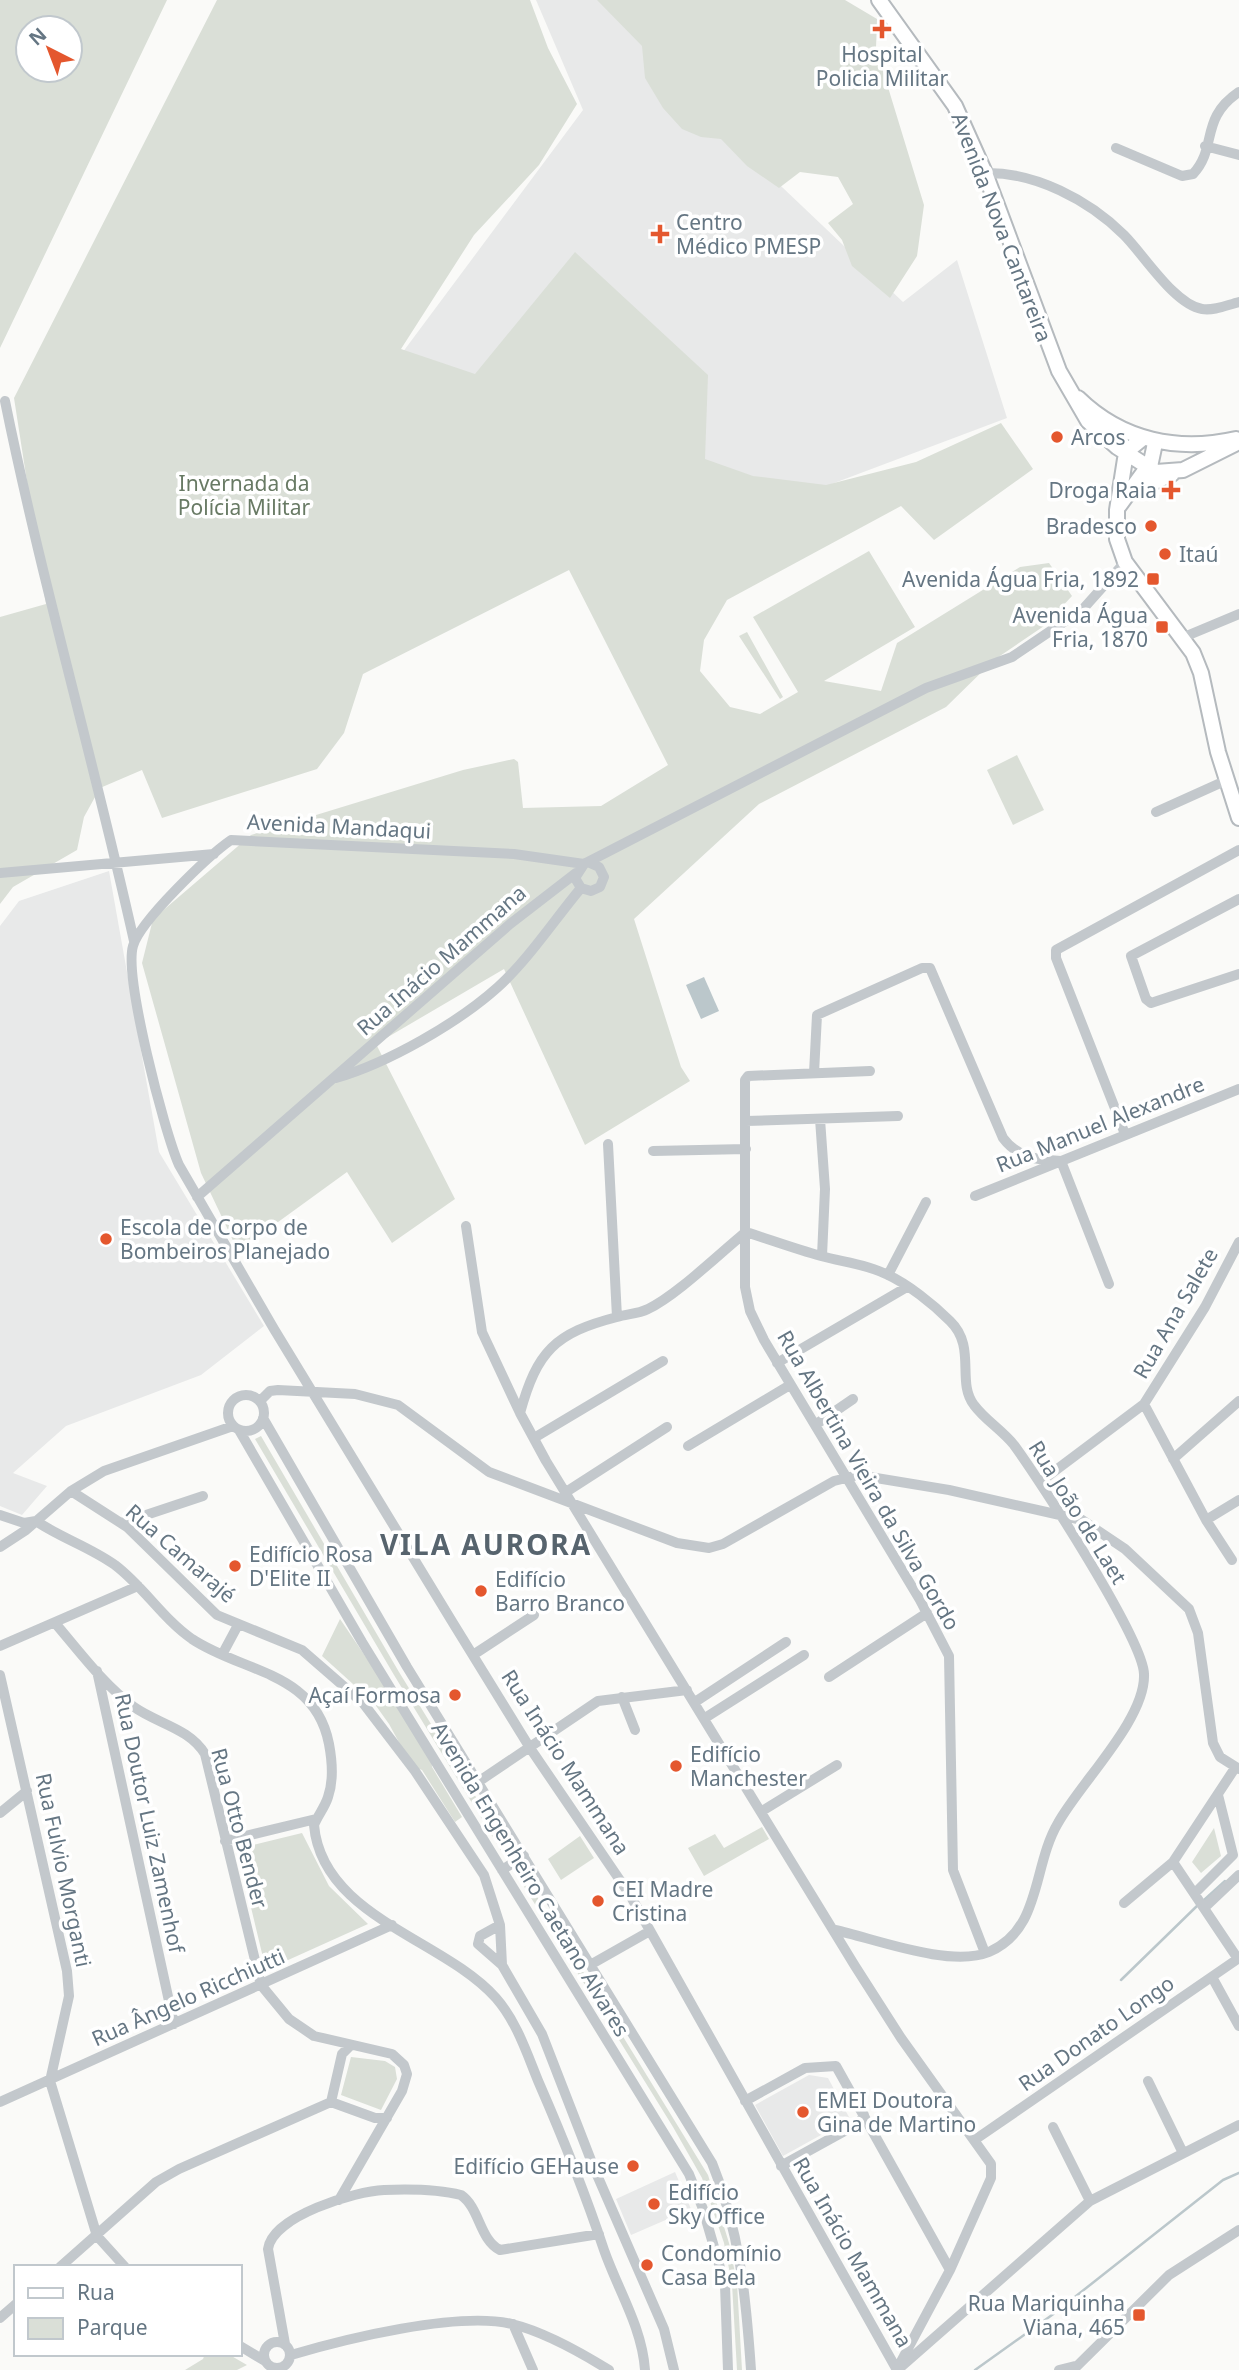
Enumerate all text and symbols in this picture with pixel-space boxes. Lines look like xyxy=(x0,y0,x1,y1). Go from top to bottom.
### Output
north arrow xyxy=(14,14,84,84)
marker: Hospital Policia Militar xyxy=(872,19,892,39)
text: N xyxy=(23,22,52,51)
place label: Hospital Policia Militar xyxy=(816,40,948,92)
street label: Avenida Nova Cantareira xyxy=(945,108,1059,346)
place label: Centro Médico PMESP xyxy=(676,208,821,260)
marker: Centro Médico PMESP xyxy=(650,224,670,244)
place label: Arcos xyxy=(1071,423,1126,451)
marker: Arcos xyxy=(1049,429,1065,445)
park label: Invernada da Polícia Militar xyxy=(178,469,310,521)
place label: Droga Raia xyxy=(1049,476,1157,504)
marker: Droga Raia xyxy=(1163,482,1179,498)
place label: Bradesco xyxy=(1046,512,1137,540)
marker: Bradesco xyxy=(1143,518,1159,534)
place label: Itaú xyxy=(1179,540,1218,568)
marker: Itaú xyxy=(1157,546,1173,562)
place label: Avenida Água Fria, 1892 xyxy=(902,565,1139,593)
marker: Avenida Água Fria, 1892 xyxy=(1145,571,1161,587)
place label: Avenida Água Fria, 1870 xyxy=(1012,601,1148,653)
marker: Avenida Água Fria, 1870 xyxy=(1154,619,1170,635)
street label: Avenida Mandaqui xyxy=(246,807,432,845)
street label: Rua Inácio Mammana xyxy=(351,879,531,1041)
street label: Rua Manuel Alexandre xyxy=(992,1069,1208,1179)
place label: Escola de Corpo de Bombeiros Planejado xyxy=(120,1213,330,1265)
marker: Escola de Corpo de Bombeiros Planejado xyxy=(98,1231,114,1247)
street label: Rua Ana Salete xyxy=(1126,1242,1224,1384)
street label: Rua Albertina Vieira da Silva Gordo xyxy=(771,1325,967,1635)
street label: Rua João de Laet xyxy=(1023,1435,1134,1589)
street label: Rua Camarajé xyxy=(120,1497,242,1609)
district label: VILA AURORA xyxy=(380,1525,592,1563)
place label: Edifício Rosa D'Elite II xyxy=(249,1540,373,1592)
marker: Edifício Rosa D'Elite II xyxy=(227,1558,243,1574)
place label: Edifício Barro Branco xyxy=(495,1565,625,1617)
marker: Edifício Barro Branco xyxy=(473,1583,489,1599)
street label: Rua Inácio Mammana xyxy=(496,1664,636,1860)
place label: Açaí Formosa xyxy=(308,1681,441,1709)
marker: Açaí Formosa xyxy=(447,1687,463,1703)
street label: Rua Doutor Luiz Zamenhof xyxy=(109,1691,192,1957)
street label: Avenida Engenheiro Caetano Alvares xyxy=(426,1716,636,2042)
place label: Edifício Manchester xyxy=(690,1740,807,1792)
street label: Rua Otto Bender xyxy=(205,1745,275,1912)
marker: Edifício Manchester xyxy=(668,1758,684,1774)
street label: Rua Fulvio Morganti xyxy=(30,1770,98,1970)
place label: CEI Madre Cristina xyxy=(612,1875,713,1927)
marker: CEI Madre Cristina xyxy=(590,1893,606,1909)
street label: Rua Ângelo Ricchiutti xyxy=(87,1942,289,2052)
street label: Rua Donato Longo xyxy=(1013,1969,1179,2097)
place label: EMEI Doutora Gina de Martino xyxy=(817,2086,976,2138)
marker: EMEI Doutora Gina de Martino xyxy=(795,2104,811,2120)
place label: Edifício GEHause xyxy=(453,2152,619,2180)
street label: Rua Inácio Mammana xyxy=(787,2152,919,2352)
marker: Edifício GEHause xyxy=(625,2158,641,2174)
place label: Edifício Sky Office xyxy=(668,2178,765,2230)
marker: Edifício Sky Office xyxy=(646,2196,662,2212)
place label: Condomínio Casa Bela xyxy=(661,2239,782,2291)
marker: Condomínio Casa Bela xyxy=(639,2257,655,2273)
legend xyxy=(14,2265,242,2356)
text: Rua xyxy=(77,2278,115,2306)
place label: Rua Mariquinha Viana, 465 xyxy=(968,2289,1125,2341)
marker: Rua Mariquinha Viana, 465 xyxy=(1131,2307,1147,2323)
text: Parque xyxy=(77,2313,147,2341)

